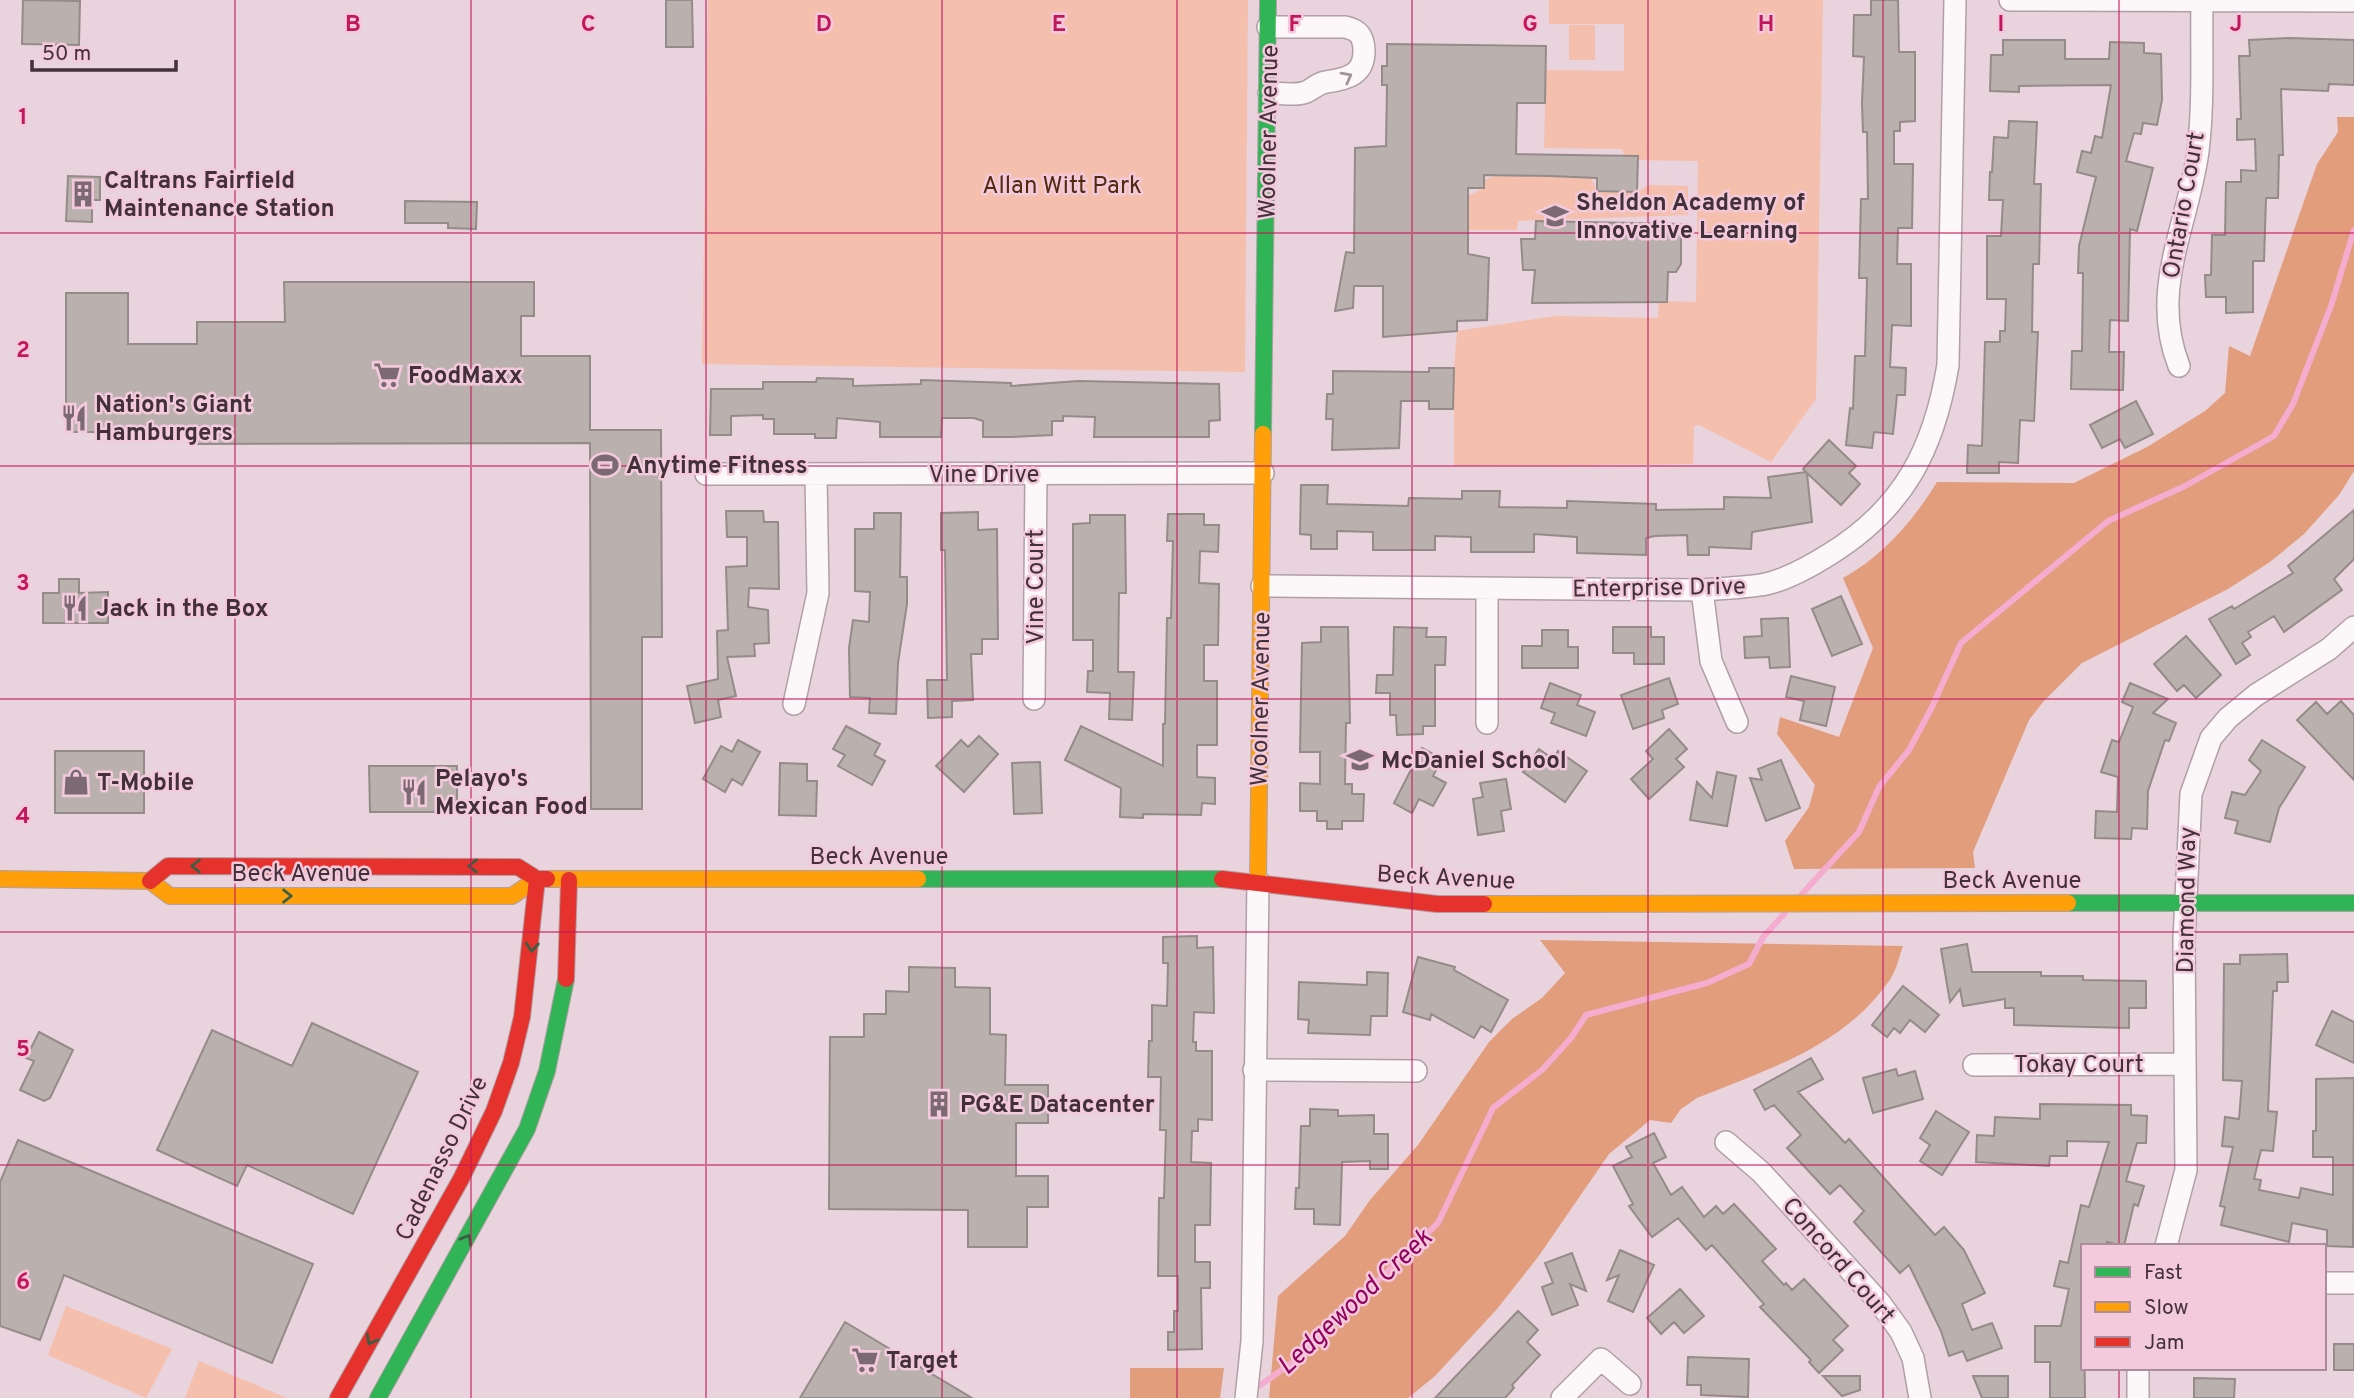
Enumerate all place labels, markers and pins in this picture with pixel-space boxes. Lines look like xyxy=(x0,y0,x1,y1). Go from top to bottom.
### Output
place label: Caltrans Fairfield Maintenance Station xyxy=(104,167,335,225)
building icon: Caltrans Fairfield Maintenance Station xyxy=(68,179,98,209)
place label: Sheldon Academy of Innovative Learning xyxy=(1576,189,1805,247)
school or university icon: Sheldon Academy of Innovative Learning xyxy=(1540,201,1570,231)
supermarket icon: FoodMaxx xyxy=(372,360,402,390)
place label: FoodMaxx xyxy=(408,362,523,392)
place label: Nation's Giant Hamburgers xyxy=(95,391,252,449)
restaurant icon: Nation's Giant Hamburgers xyxy=(59,403,89,433)
sports icon: Anytime Fitness xyxy=(590,450,620,480)
place label: Anytime Fitness xyxy=(626,452,808,482)
restaurant icon: Jack in the Box xyxy=(60,593,90,623)
place label: Jack in the Box xyxy=(96,595,269,625)
school or university icon: McDaniel School xyxy=(1345,745,1375,775)
place label: McDaniel School xyxy=(1381,747,1567,777)
place label: Pelayo's Mexican Food xyxy=(435,765,588,823)
shop icon: T-Mobile xyxy=(61,767,91,797)
place label: T-Mobile xyxy=(97,769,194,799)
restaurant icon: Pelayo's Mexican Food xyxy=(399,777,429,807)
building icon: PG&E Datacenter xyxy=(924,1089,954,1119)
place label: PG&E Datacenter xyxy=(960,1091,1155,1121)
supermarket icon: Target xyxy=(850,1345,880,1375)
place label: Target xyxy=(886,1347,958,1377)

